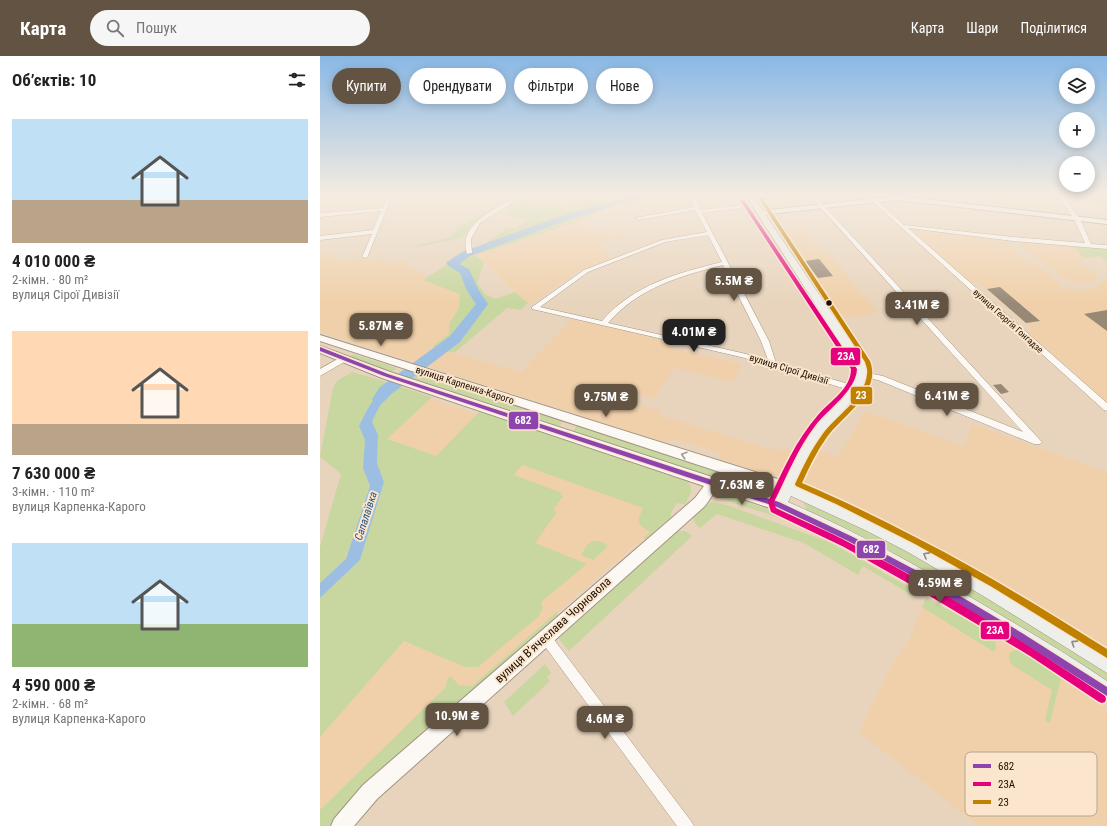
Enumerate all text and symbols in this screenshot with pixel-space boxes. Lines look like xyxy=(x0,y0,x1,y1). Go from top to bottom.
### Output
search box xyxy=(90,10,370,46)
text: Карта xyxy=(20,17,66,40)
icon: search xyxy=(104,17,126,39)
text: Пошук xyxy=(136,19,177,37)
text: Карта xyxy=(911,20,944,36)
text: Шари xyxy=(966,20,998,36)
text: Поділитися xyxy=(1020,20,1087,36)
chip: Купити xyxy=(332,68,401,104)
chip: Орендувати xyxy=(409,68,506,104)
chip: Фільтри xyxy=(514,68,588,104)
chip: Нове xyxy=(596,68,653,104)
map controls xyxy=(1059,68,1095,192)
button: layers xyxy=(1059,68,1095,104)
icon: filters xyxy=(286,69,308,91)
text: Об’єктів: 10 xyxy=(12,70,96,90)
button: + xyxy=(1059,112,1095,148)
icon: home xyxy=(124,145,196,217)
button: − xyxy=(1059,156,1095,192)
text: 4 010 000 ₴ xyxy=(12,251,95,271)
pin: 5.5M ₴ xyxy=(701,268,767,302)
text: 2-кімн. · 80 m² xyxy=(12,272,88,287)
text: 5.5M ₴ xyxy=(715,273,753,288)
text: вулиця Сірої Дивізії xyxy=(12,287,119,302)
street label: вулиця Георгія Гонгадзе xyxy=(971,287,1045,355)
pin: 3.41M ₴ xyxy=(880,292,954,326)
text: 3.41M ₴ xyxy=(894,297,940,312)
unlabelled marker xyxy=(824,298,834,308)
pin: 5.87M ₴ xyxy=(344,313,418,347)
text: 5.87M ₴ xyxy=(358,318,404,333)
pin: 4.01M ₴ xyxy=(657,319,731,353)
text: 4.01M ₴ xyxy=(671,324,717,339)
line badge: 23А xyxy=(830,347,861,366)
text: 23А xyxy=(837,350,855,363)
street label: вулиця Сірої Дивізії xyxy=(748,352,831,386)
icon: home xyxy=(124,357,196,429)
street label: вулиця Карпенка-Карого xyxy=(414,364,516,406)
pin: 6.41M ₴ xyxy=(910,383,984,417)
pin: 9.75M ₴ xyxy=(569,384,643,418)
line badge: 23 xyxy=(850,386,873,405)
text: 6.41M ₴ xyxy=(924,388,970,403)
text: 9.75M ₴ xyxy=(583,389,629,404)
text: 23 xyxy=(855,389,867,402)
line badge: 682 xyxy=(508,411,539,430)
text: 682 xyxy=(515,414,532,427)
one-way arrow xyxy=(680,451,687,460)
text: 7 630 000 ₴ xyxy=(12,463,95,483)
pin: 7.63M ₴ xyxy=(705,472,779,506)
text: 7.63M ₴ xyxy=(719,477,765,492)
text: 3-кімн. · 110 m² xyxy=(12,484,95,499)
water label: Сапалаївка xyxy=(352,490,380,542)
text: вулиця Карпенка-Карого xyxy=(12,499,146,514)
line badge: 682 xyxy=(856,540,886,559)
text: 682 xyxy=(863,543,880,556)
one-way arrow xyxy=(923,552,930,560)
icon: home xyxy=(124,569,196,641)
pin: 4.59M ₴ xyxy=(903,570,977,604)
street label: вулиця Вʼячеслава Чорновола xyxy=(492,574,614,686)
text: 4.59M ₴ xyxy=(917,575,963,590)
line badge: 23А xyxy=(980,621,1010,640)
text: 23А xyxy=(986,624,1004,637)
one-way arrow xyxy=(1071,640,1078,647)
text: 4 590 000 ₴ xyxy=(12,675,95,695)
text: 2-кімн. · 68 m² xyxy=(12,696,88,711)
pin: 10.9M ₴ xyxy=(420,703,494,737)
pin: 4.6M ₴ xyxy=(572,706,638,740)
text: 10.9M ₴ xyxy=(434,708,480,723)
text: вулиця Карпенка-Карого xyxy=(12,711,146,726)
text: 4.6M ₴ xyxy=(586,711,624,726)
legend xyxy=(965,752,1097,816)
text: 682 xyxy=(998,760,1014,773)
text: 23А xyxy=(998,778,1016,791)
text: 23 xyxy=(998,796,1009,809)

